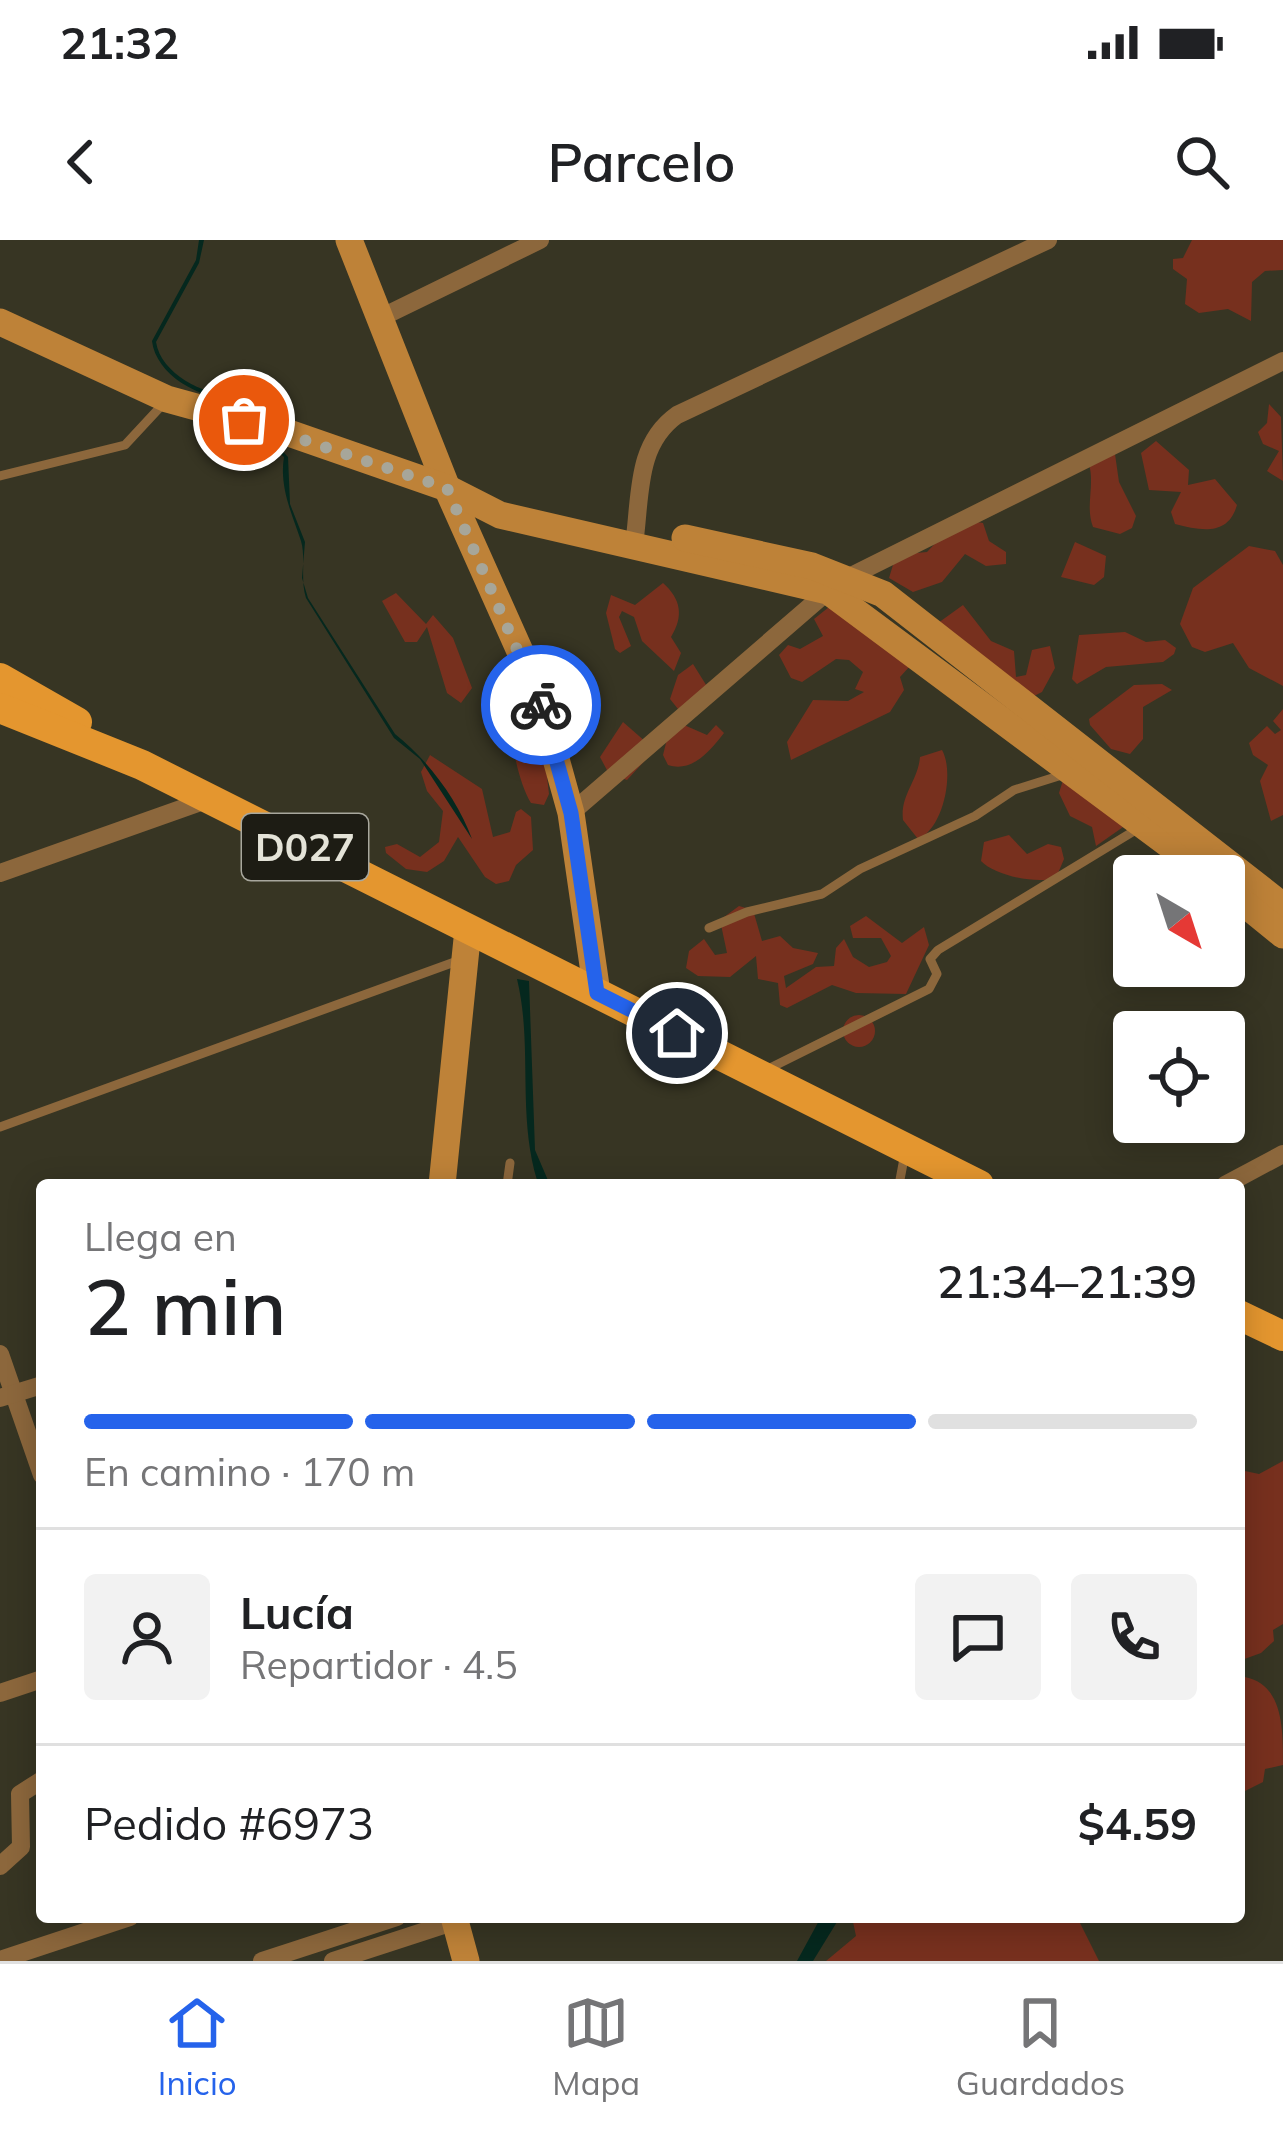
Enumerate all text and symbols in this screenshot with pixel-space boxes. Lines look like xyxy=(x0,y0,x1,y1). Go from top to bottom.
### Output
text: 21:32 xyxy=(60,14,179,70)
text: Parcelo xyxy=(548,128,735,196)
icon: back xyxy=(48,129,114,195)
icon: search xyxy=(1169,129,1235,195)
pin xyxy=(193,369,295,471)
icon: bag xyxy=(211,387,277,453)
courier xyxy=(481,645,601,765)
icon: bike xyxy=(508,672,574,738)
road number: D027 xyxy=(242,814,368,880)
north arrow xyxy=(1113,855,1245,987)
map controls xyxy=(1113,855,1245,1143)
pin xyxy=(626,982,728,1084)
icon: home xyxy=(644,1000,710,1066)
button: locate xyxy=(1113,1011,1245,1143)
text: Llega en xyxy=(84,1212,237,1261)
text: 21:34–21:39 xyxy=(937,1253,1197,1309)
text: 2 min xyxy=(84,1257,287,1355)
text: En camino · 170 m xyxy=(84,1447,415,1496)
button: person xyxy=(84,1574,210,1700)
button: chat xyxy=(915,1574,1041,1700)
button: phone xyxy=(1071,1574,1197,1700)
text: Lucía xyxy=(240,1584,354,1640)
text: Repartidor · 4.5 xyxy=(240,1640,518,1689)
text: Pedido #6973 xyxy=(84,1795,374,1851)
text: $4.59 xyxy=(1078,1795,1197,1851)
tab: Inicio xyxy=(158,1990,237,2103)
tab: Mapa xyxy=(552,1990,640,2103)
tab: Guardados xyxy=(956,1990,1125,2103)

